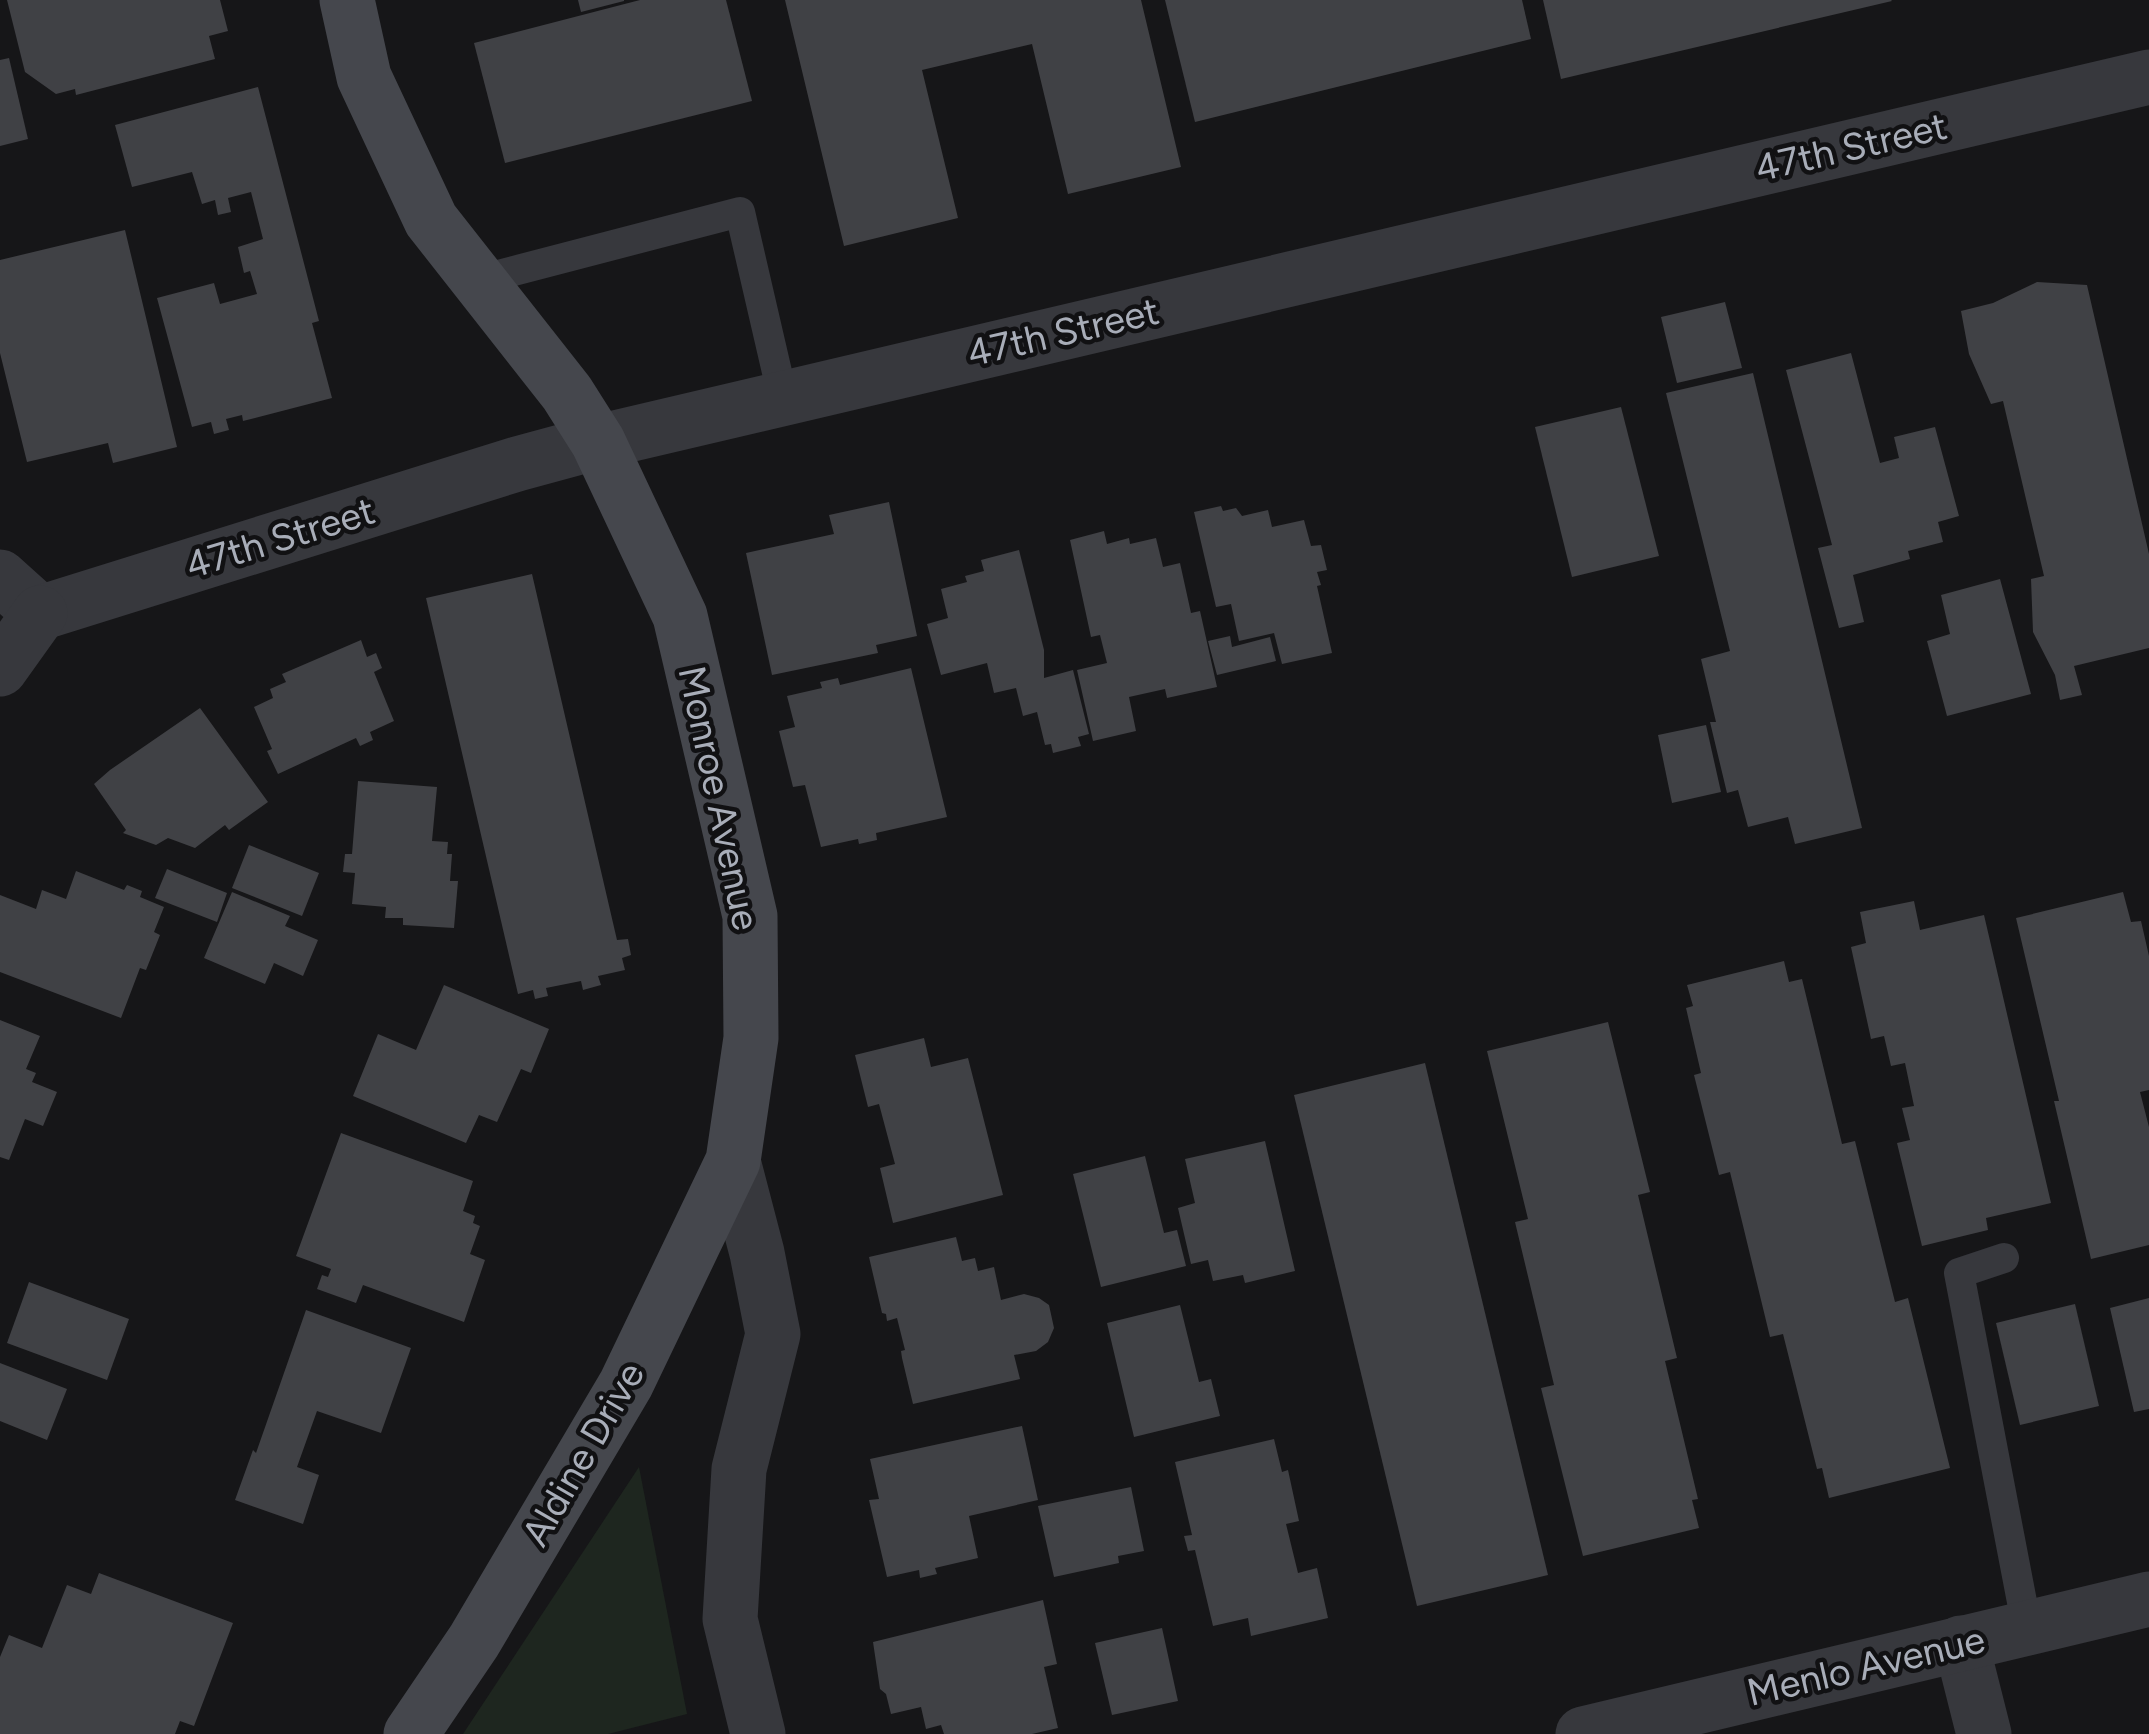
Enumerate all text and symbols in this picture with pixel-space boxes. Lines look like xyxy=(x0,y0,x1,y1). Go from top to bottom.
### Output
street label: 47th Street xyxy=(1751,103,1951,191)
street label: 47th Street xyxy=(963,288,1163,376)
street label: 47th Street xyxy=(180,487,380,589)
street label: Monroe Avenue xyxy=(669,662,769,934)
street label: Aldine Drive xyxy=(512,1354,654,1554)
street label: Menlo Avenue xyxy=(1743,1616,1989,1716)

